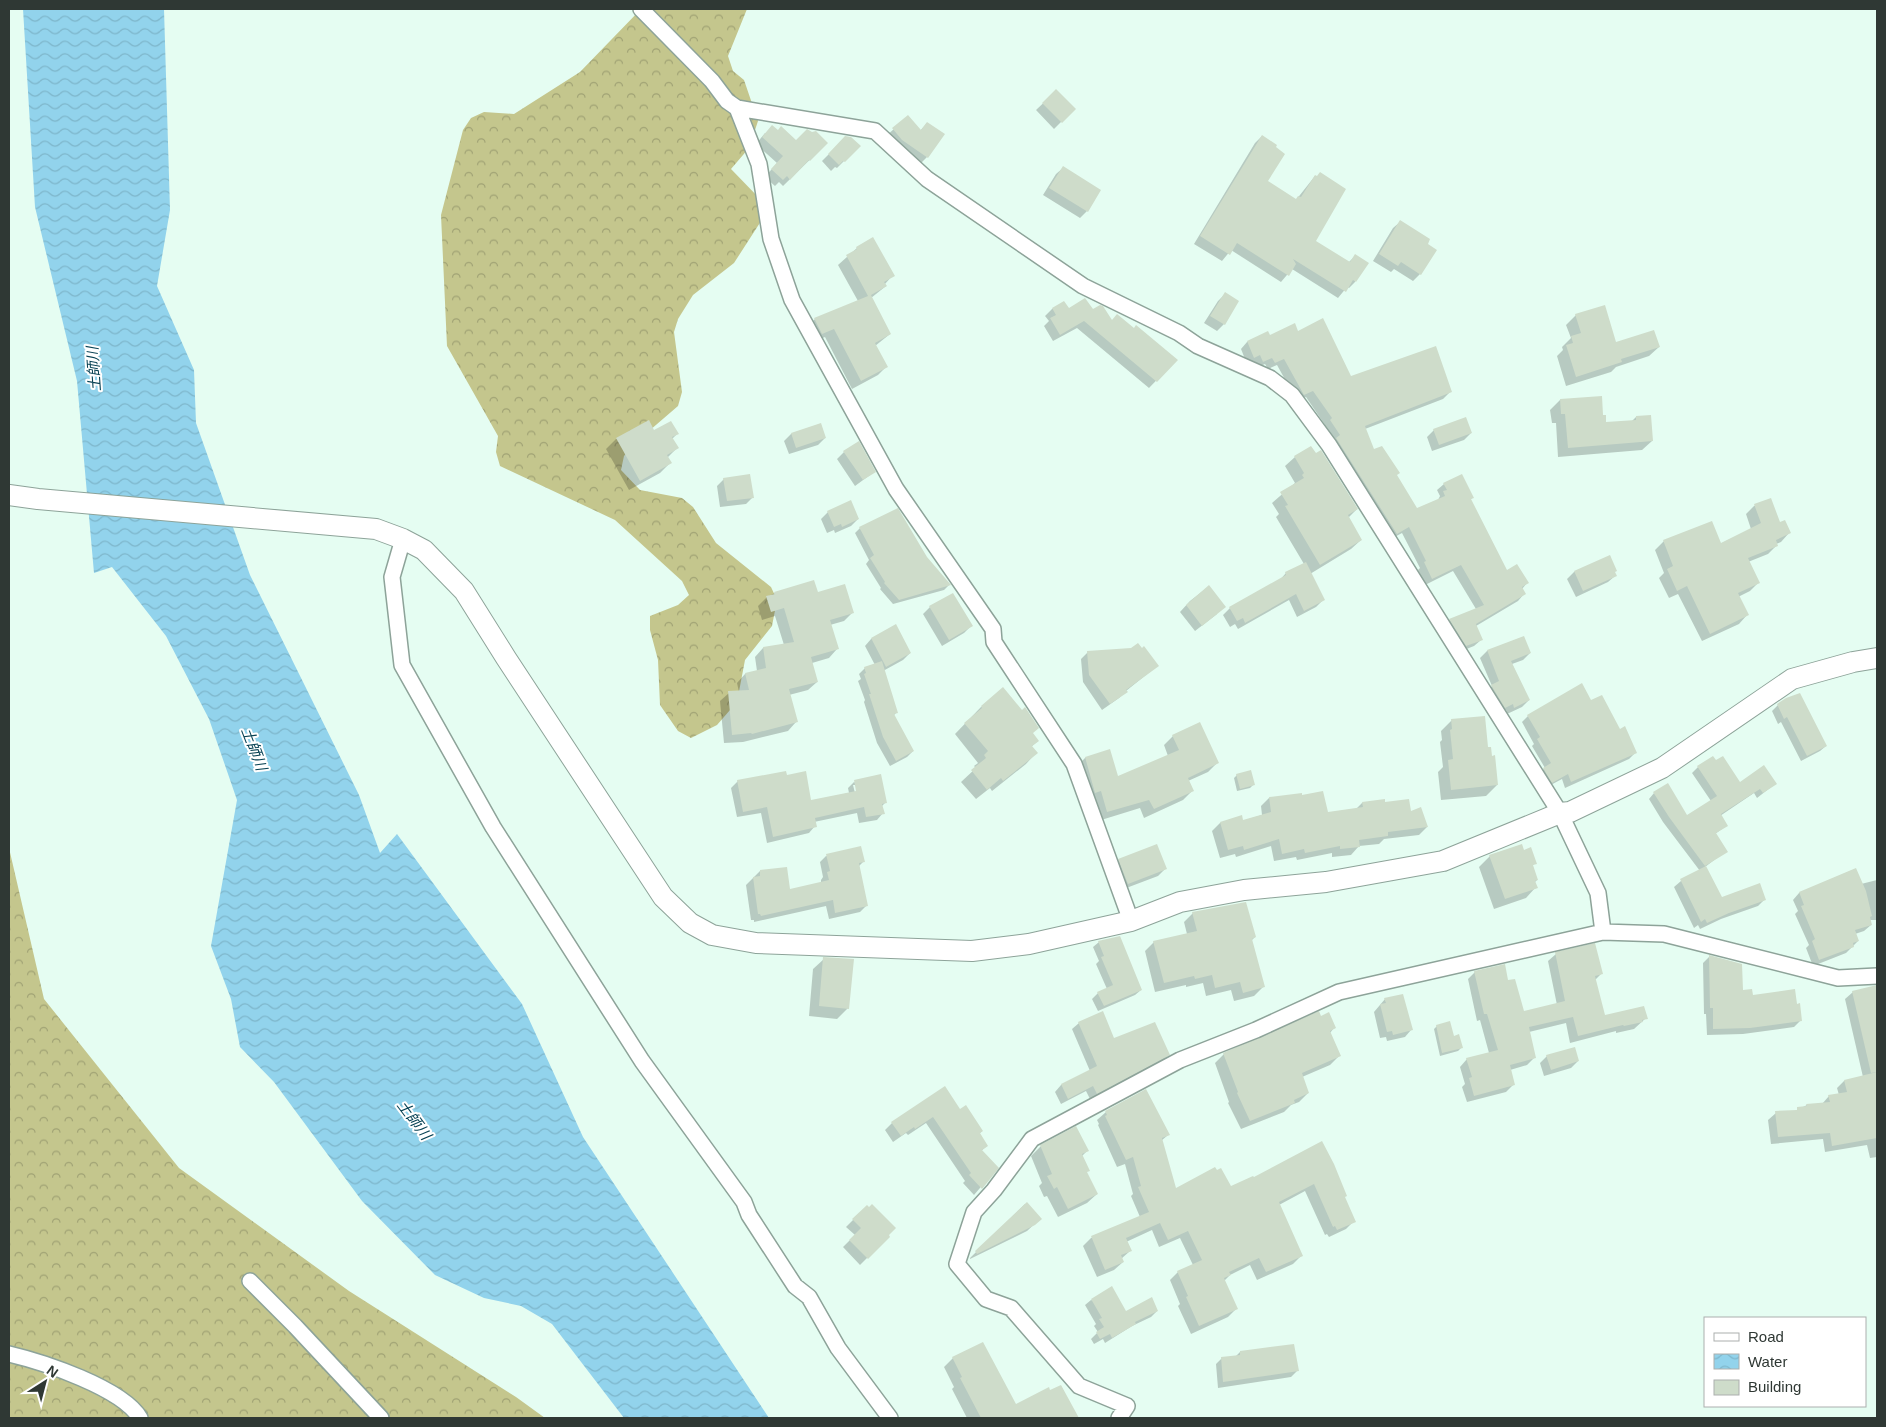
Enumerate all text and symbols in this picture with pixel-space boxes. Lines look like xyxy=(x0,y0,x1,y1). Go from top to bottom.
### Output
water label: 土師川 xyxy=(83,344,104,392)
water label: 土師川 xyxy=(238,725,271,775)
water label: 土師川 xyxy=(394,1097,436,1144)
legend xyxy=(1704,1317,1866,1407)
text: Road xyxy=(1748,1328,1784,1345)
text: Water xyxy=(1748,1353,1787,1370)
north arrow xyxy=(20,1357,70,1407)
text: N xyxy=(44,1362,61,1381)
text: Building xyxy=(1748,1378,1801,1395)

